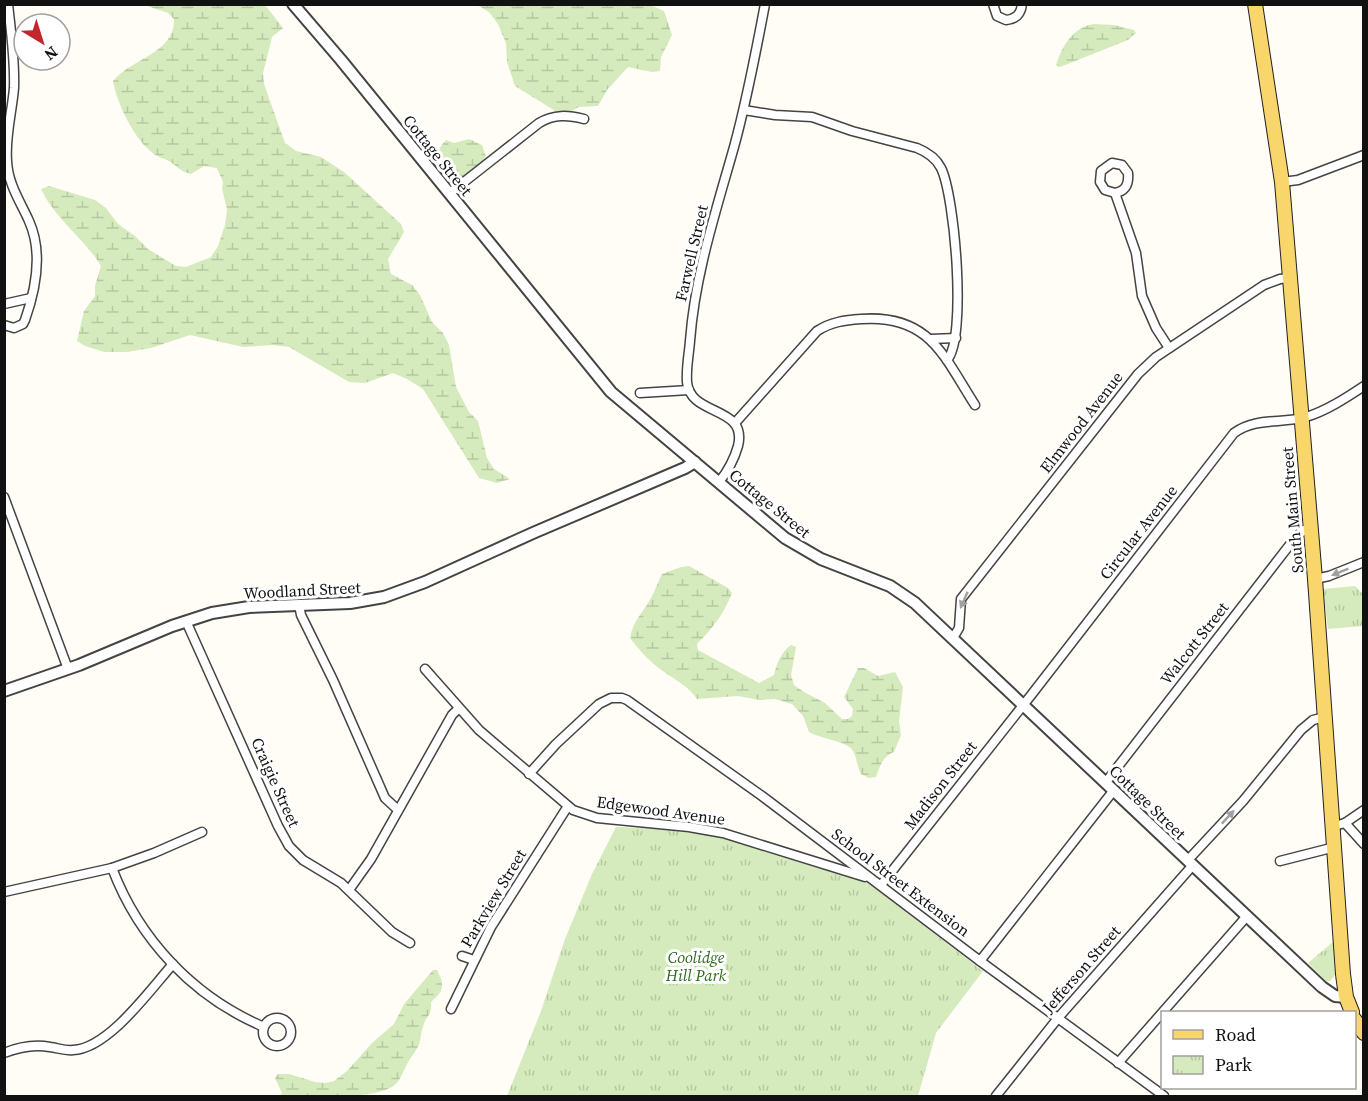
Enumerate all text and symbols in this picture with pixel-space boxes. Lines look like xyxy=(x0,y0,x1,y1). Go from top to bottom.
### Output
north arrow xyxy=(12,12,72,72)
text: N xyxy=(40,42,63,66)
street label: Cottage Street xyxy=(398,110,478,201)
street label: Farwell Street xyxy=(669,202,713,303)
street label: Elmwood Avenue xyxy=(1034,367,1128,477)
street label: South Main Street xyxy=(1275,445,1308,574)
street label: Cottage Street xyxy=(725,463,816,543)
street label: Circular Avenue xyxy=(1094,480,1182,584)
one-way arrow xyxy=(1331,568,1349,577)
street label: Woodland Street xyxy=(243,576,362,604)
one-way arrow xyxy=(959,591,969,609)
street label: Walcott Street xyxy=(1155,596,1234,689)
street label: Craigie Street xyxy=(246,734,306,831)
street label: Madison Street xyxy=(899,736,982,834)
street label: Cottage Street xyxy=(1105,760,1192,845)
street label: Edgewood Avenue xyxy=(595,790,727,830)
one-way arrow xyxy=(1221,810,1235,825)
street label: School Street Extension xyxy=(827,823,975,941)
street label: Parkview Street xyxy=(455,844,531,951)
street label: Jefferson Street xyxy=(1036,920,1126,1018)
park label: Coolidge Hill Park xyxy=(665,946,727,986)
legend xyxy=(1161,1011,1356,1089)
text: Road xyxy=(1215,1022,1256,1047)
text: Park xyxy=(1215,1052,1252,1077)

